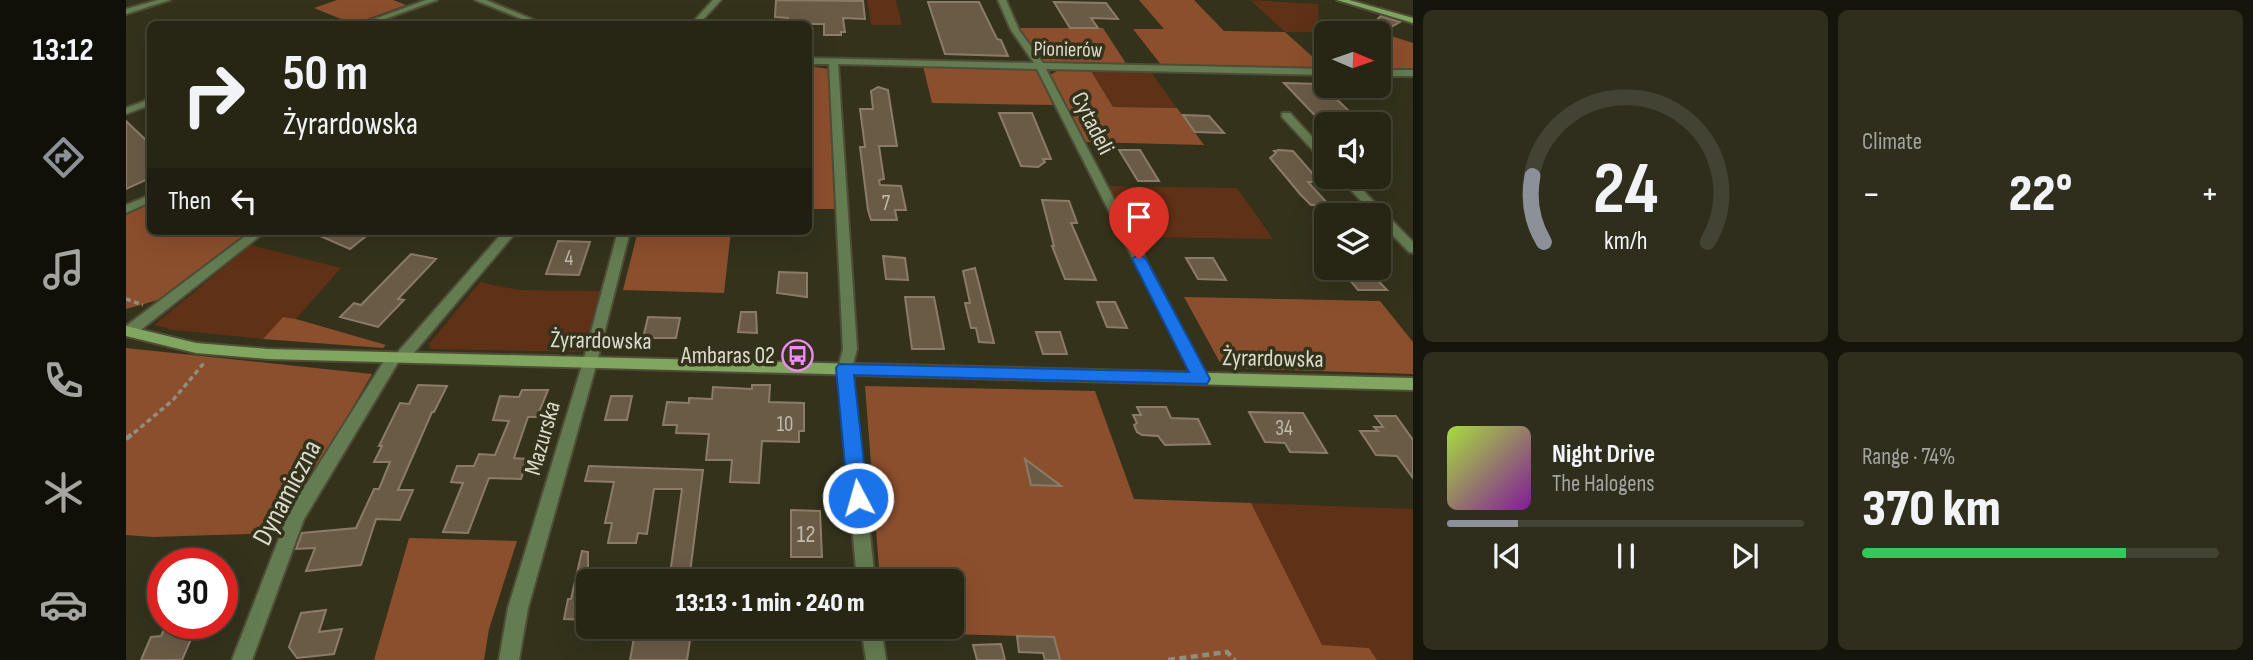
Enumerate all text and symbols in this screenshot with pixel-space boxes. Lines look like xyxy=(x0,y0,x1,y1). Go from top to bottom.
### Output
north arrow xyxy=(1314,21,1391,98)
map controls xyxy=(1314,21,1391,280)
text: 13:12 xyxy=(33,31,93,70)
street label: Pionierów xyxy=(1033,36,1103,63)
text: 50 m xyxy=(283,45,368,104)
icon: right xyxy=(168,49,259,140)
street label: Cytadeli xyxy=(1065,87,1121,159)
text: Żyrardowska xyxy=(283,105,418,144)
button: sound xyxy=(1314,112,1391,189)
text: Climate xyxy=(1862,128,1922,156)
icon: directions xyxy=(39,133,88,182)
text: 24 xyxy=(1593,146,1658,234)
text: 22° xyxy=(2009,163,2072,226)
text: − xyxy=(1862,172,1881,217)
text: + xyxy=(2200,172,2219,217)
icon: left xyxy=(225,182,263,220)
text: Then xyxy=(168,186,211,217)
pin xyxy=(1109,187,1169,259)
house number: 7 xyxy=(882,191,891,216)
icon: arrive xyxy=(1120,198,1158,236)
button: layers xyxy=(1314,203,1391,280)
text: km/h xyxy=(1604,226,1647,257)
icon: music xyxy=(39,245,88,294)
house number: 4 xyxy=(565,246,574,271)
street label: Żyrardowska xyxy=(550,325,652,356)
bus stop icon: Ambaras 02 xyxy=(781,338,815,372)
place label: Ambaras 02 xyxy=(680,341,775,370)
street label: Żyrardowska xyxy=(1222,343,1324,374)
icon: phone xyxy=(39,356,88,405)
street label: Mazurska xyxy=(518,398,567,479)
house number: 10 xyxy=(777,412,793,437)
house number: 34 xyxy=(1275,416,1293,441)
street label: Dynamiczna xyxy=(246,435,329,551)
text: Night Drive xyxy=(1552,439,1655,470)
text: Range · 74% xyxy=(1862,443,1956,471)
position arrow xyxy=(821,461,895,535)
icon: climate xyxy=(39,468,88,517)
text: The Halogens xyxy=(1552,470,1655,498)
text: 370 km xyxy=(1862,478,2001,541)
house number: 12 xyxy=(797,520,815,549)
icon: previous xyxy=(1488,537,1526,575)
icon: pause xyxy=(1607,537,1645,575)
icon: next xyxy=(1726,537,1764,575)
speed limit sign: 30 xyxy=(147,548,238,639)
icon: car xyxy=(39,580,88,629)
text: 13:13 · 1 min · 240 m xyxy=(676,588,864,619)

